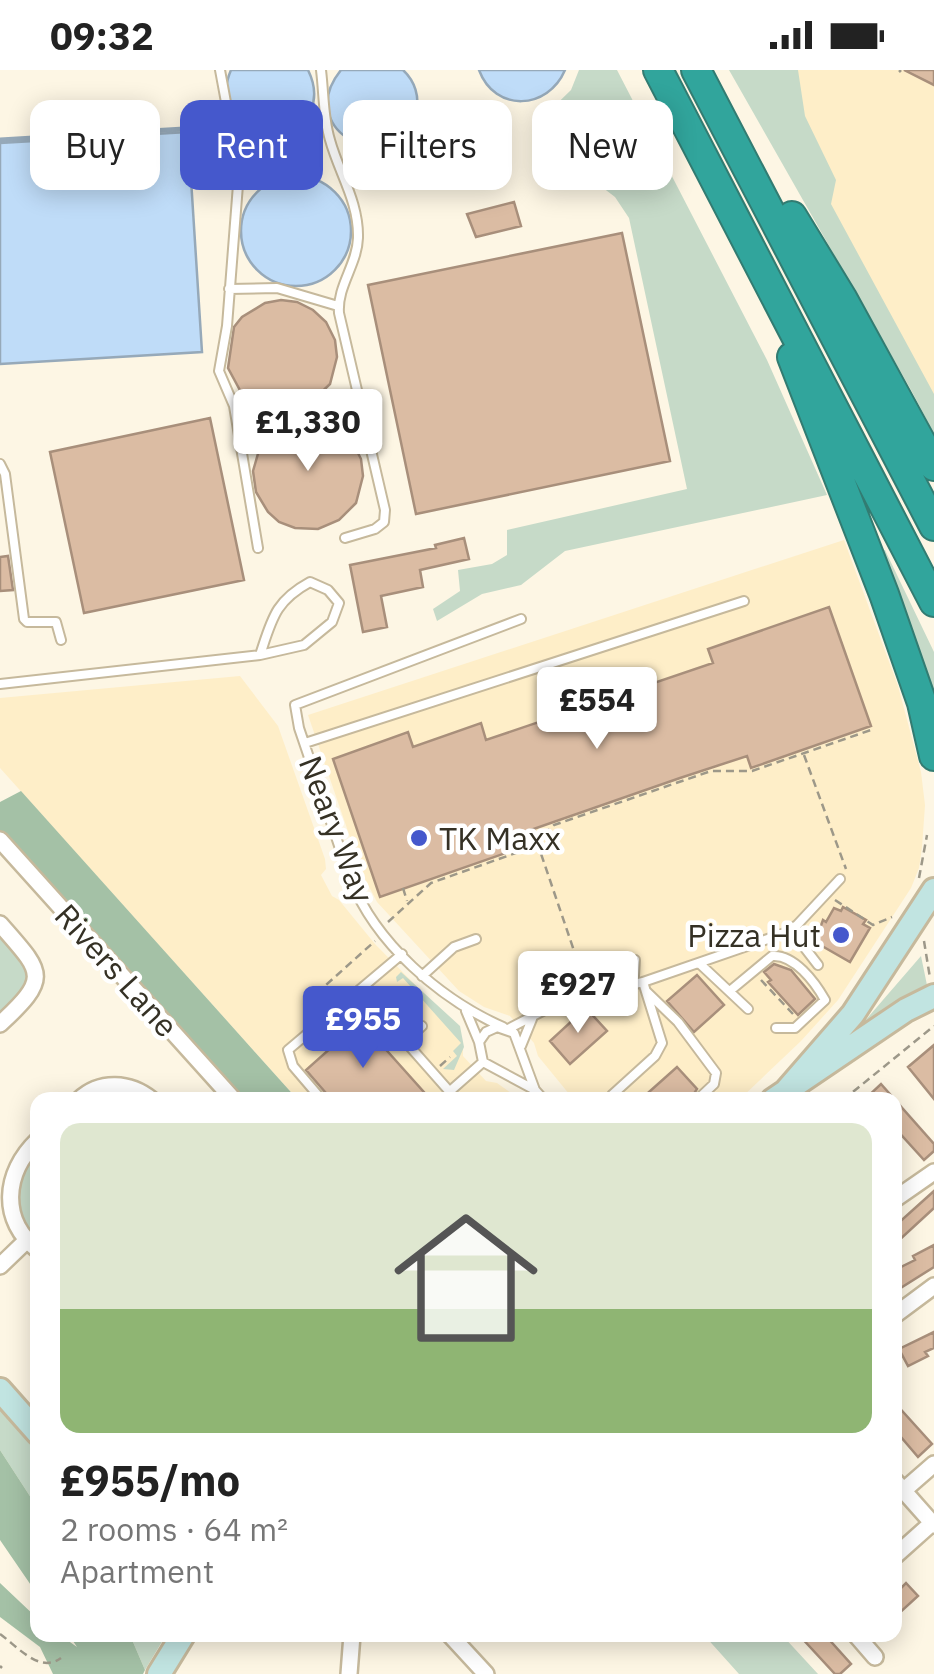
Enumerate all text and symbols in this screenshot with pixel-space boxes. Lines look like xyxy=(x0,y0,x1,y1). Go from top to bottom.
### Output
text: 09:32 xyxy=(50,11,154,60)
chip: Buy xyxy=(30,100,160,190)
chip: Rent xyxy=(180,100,323,190)
chip: Filters xyxy=(343,100,512,190)
chip: New xyxy=(532,100,673,190)
pin: £1,330 xyxy=(227,389,389,474)
text: £1,330 xyxy=(255,400,361,442)
pin: £554 xyxy=(538,667,656,752)
text: £554 xyxy=(559,678,635,720)
street label: Neary Way xyxy=(290,750,384,908)
place label: TK Maxx xyxy=(439,817,561,859)
marker: TK Maxx xyxy=(408,827,430,849)
street label: Rivers Lane xyxy=(46,895,188,1045)
place label: Pizza Hut xyxy=(687,914,821,956)
marker: Pizza Hut xyxy=(830,924,852,946)
pin: £927 xyxy=(519,951,637,1036)
text: £927 xyxy=(540,962,616,1004)
pin: £955 xyxy=(304,986,422,1071)
text: £955 xyxy=(325,997,401,1039)
icon: home xyxy=(376,1188,556,1368)
text: £955/mo xyxy=(60,1453,240,1508)
text: 2 rooms · 64 m² xyxy=(60,1508,288,1550)
text: Apartment xyxy=(60,1550,214,1592)

